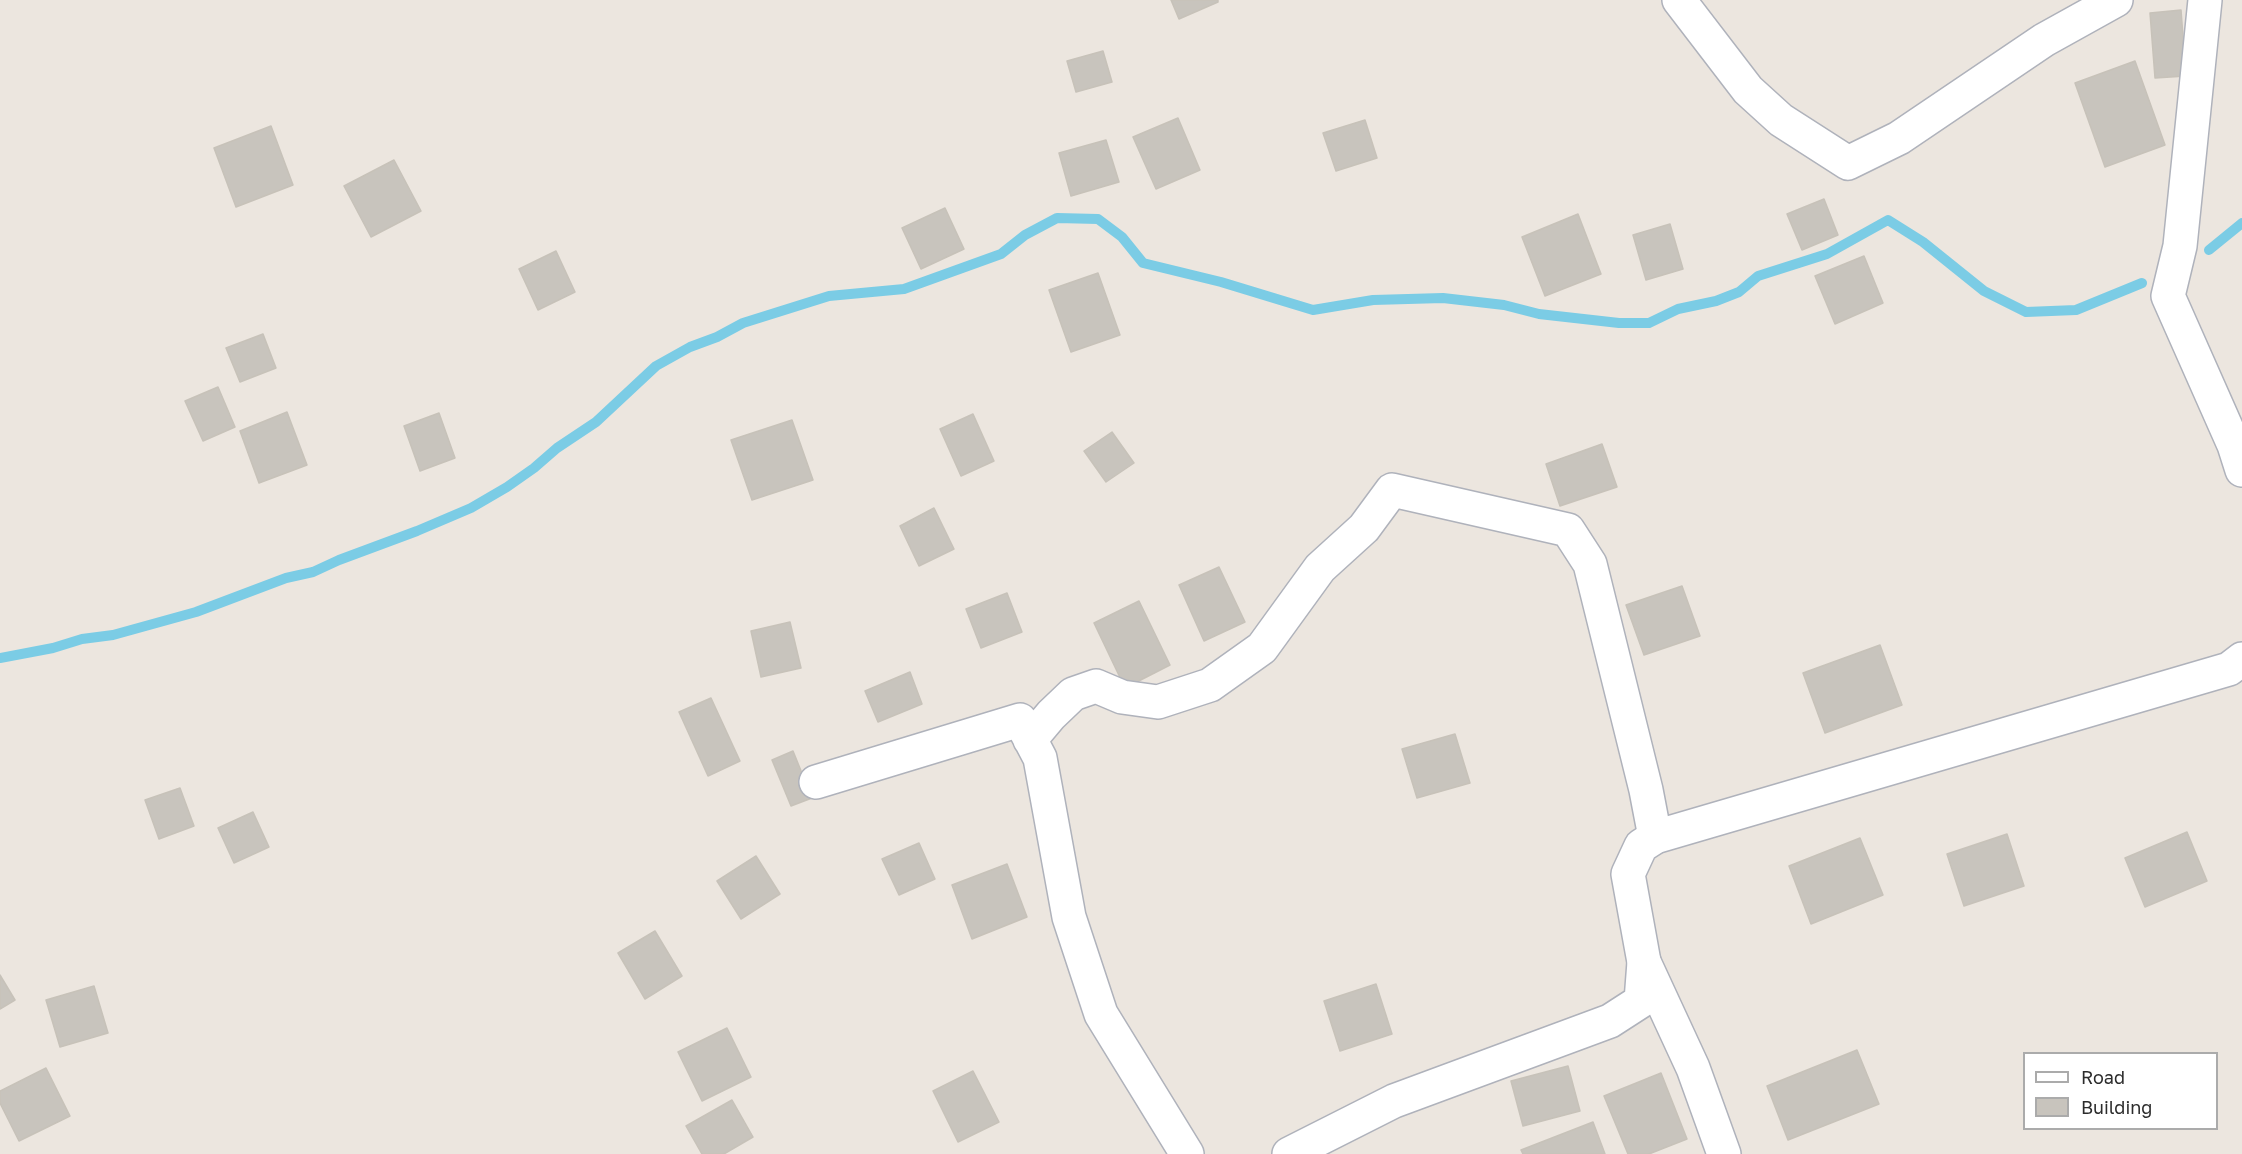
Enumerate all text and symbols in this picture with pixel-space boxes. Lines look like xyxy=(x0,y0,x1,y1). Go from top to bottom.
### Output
legend xyxy=(2023,1052,2218,1130)
text: Road xyxy=(2081,1066,2125,1088)
text: Building xyxy=(2081,1096,2152,1118)

